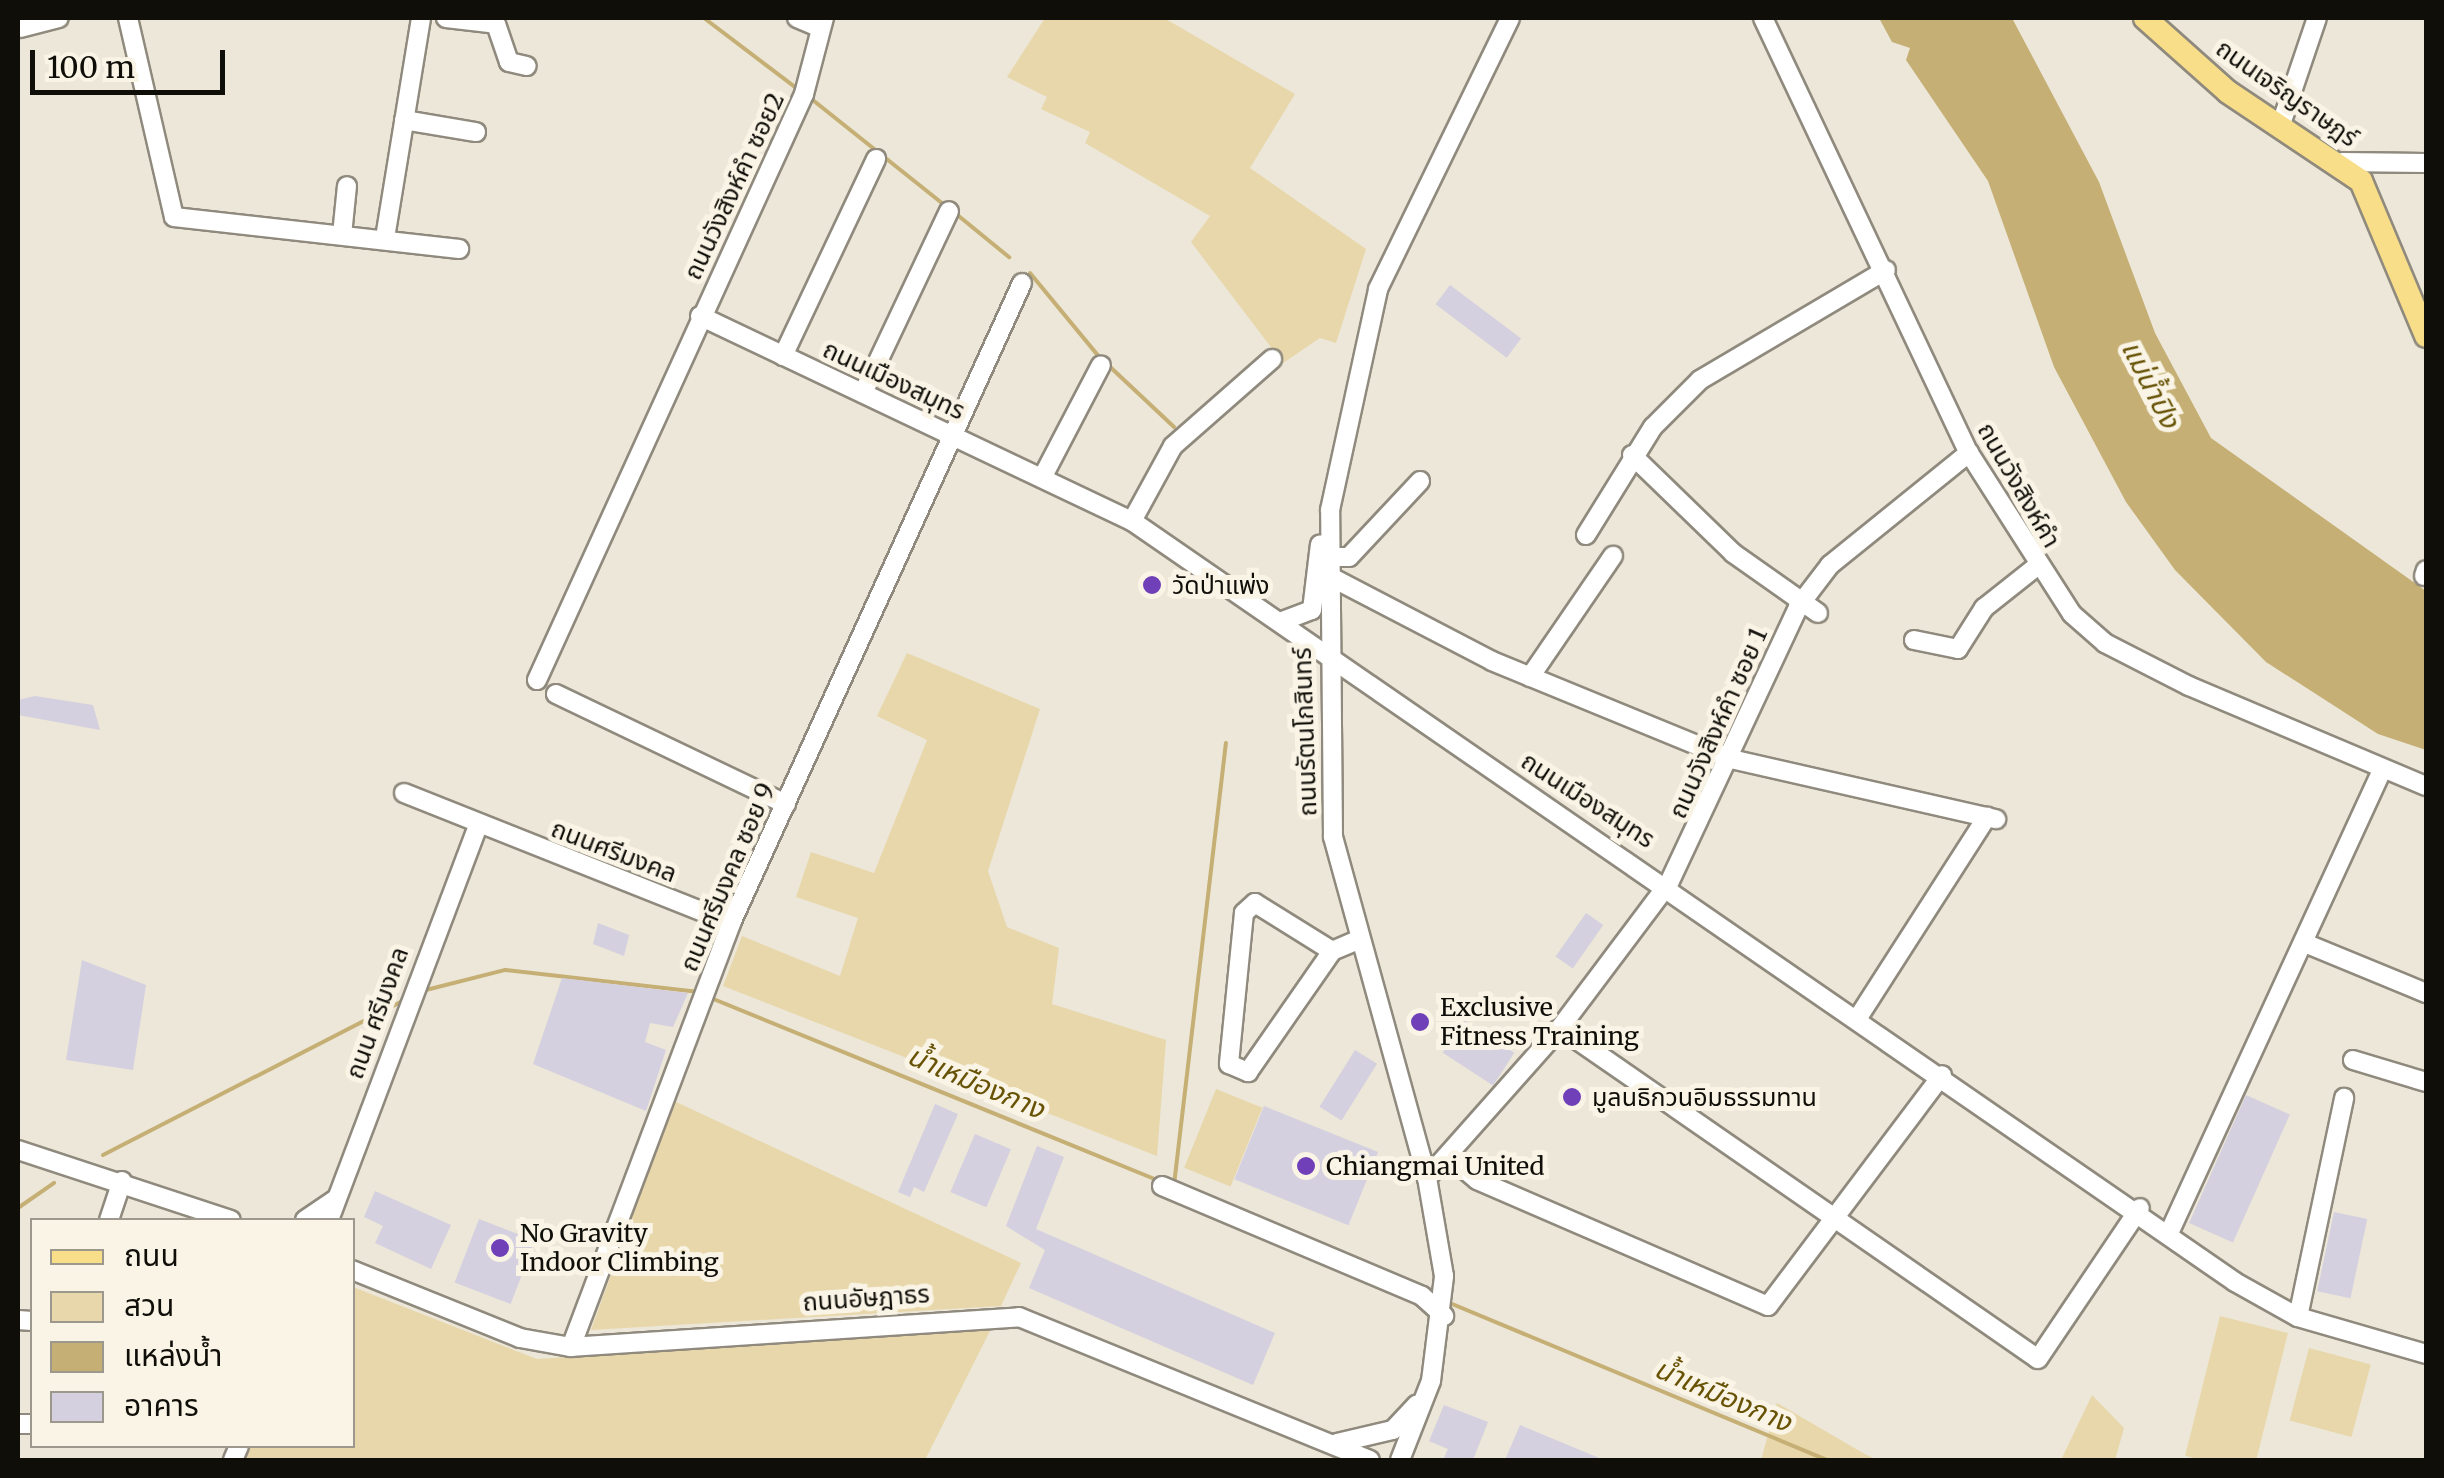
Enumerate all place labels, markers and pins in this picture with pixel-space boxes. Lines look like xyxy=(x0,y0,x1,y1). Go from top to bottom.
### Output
place label: วัดป่าแพ่ง xyxy=(1172,570,1269,600)
marker: วัดป่าแพ่ง xyxy=(1141,574,1163,596)
place label: Exclusive Fitness Training xyxy=(1440,993,1639,1052)
marker: Exclusive Fitness Training xyxy=(1409,1011,1431,1033)
place label: มูลนธิกวนอิมธรรมทาน xyxy=(1592,1082,1817,1112)
marker: มูลนธิกวนอิมธรรมทาน xyxy=(1561,1086,1583,1108)
place label: Chiangmai United xyxy=(1326,1151,1545,1181)
marker: Chiangmai United xyxy=(1295,1155,1317,1177)
place label: No Gravity Indoor Climbing xyxy=(520,1219,719,1278)
marker: No Gravity Indoor Climbing xyxy=(489,1237,511,1259)

